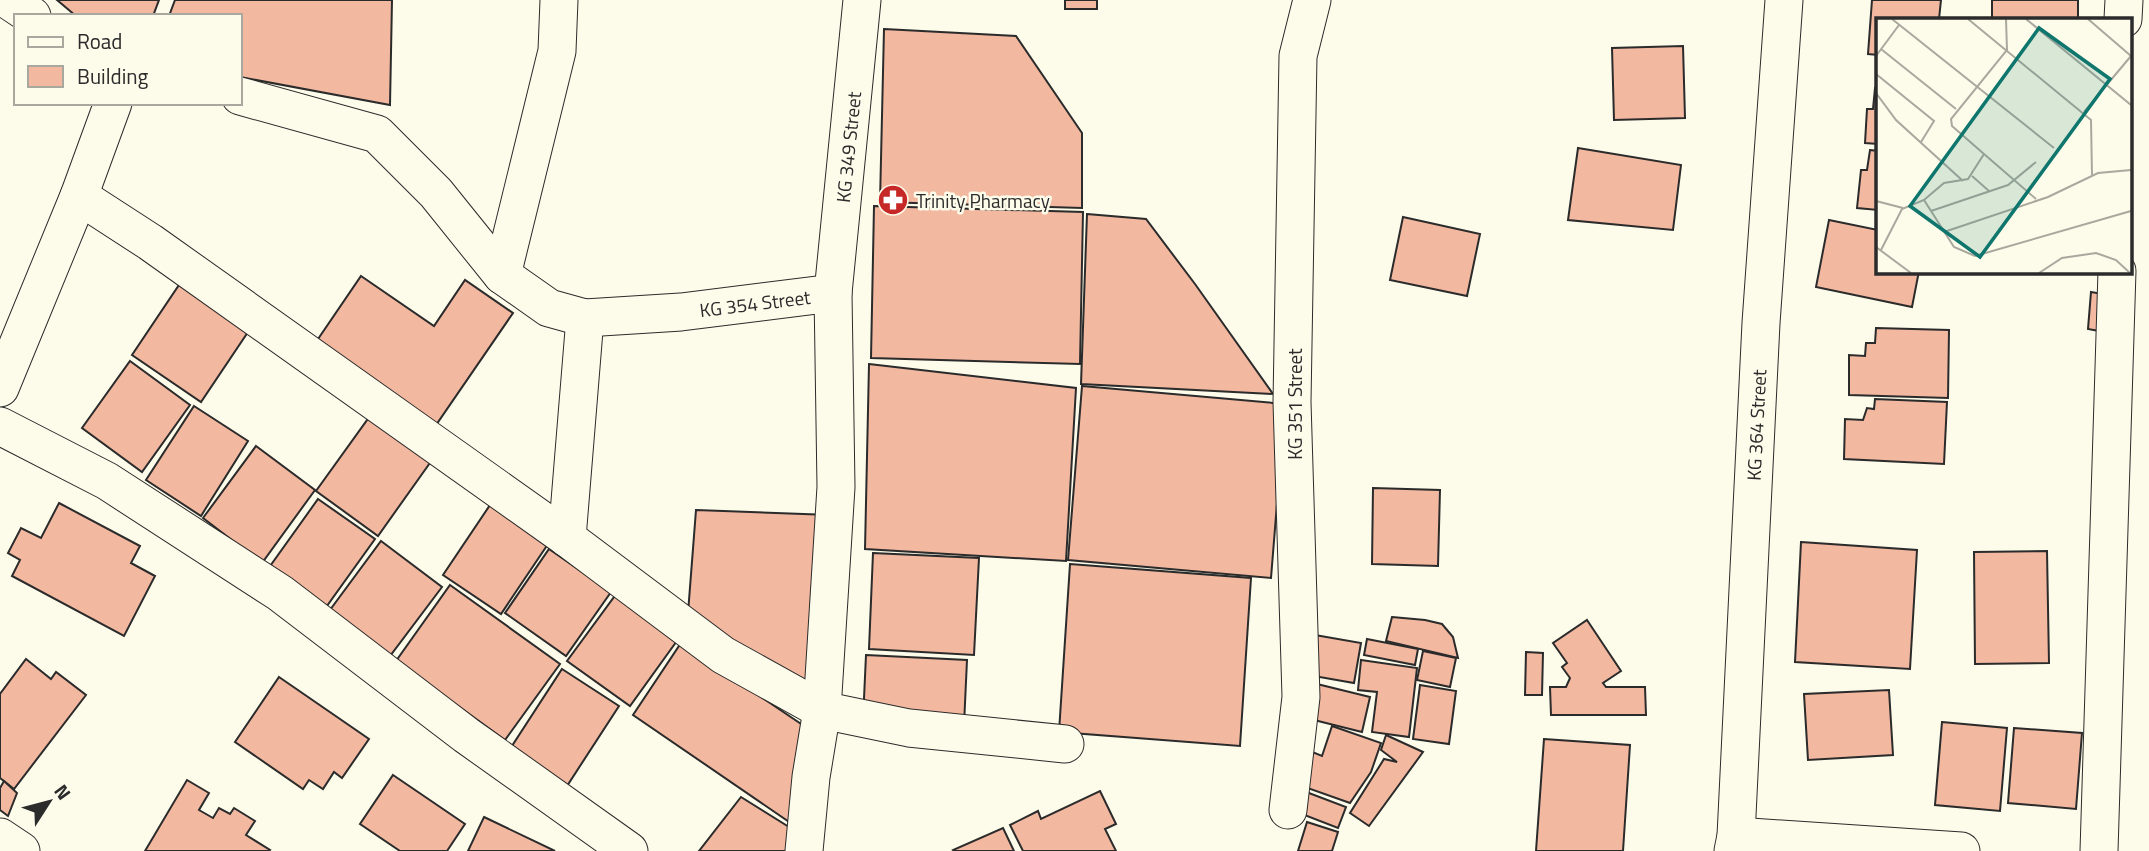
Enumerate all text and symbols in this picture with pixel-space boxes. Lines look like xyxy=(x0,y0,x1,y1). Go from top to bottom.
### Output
legend xyxy=(14,14,242,105)
inset map xyxy=(1876,18,2132,273)
text: Road xyxy=(77,25,122,57)
text: Building xyxy=(77,60,149,92)
street label: KG 349 Street xyxy=(828,90,868,204)
pharmacy icon: Trinity Pharmacy xyxy=(876,183,910,217)
place label: Trinity Pharmacy xyxy=(916,186,1050,215)
street label: KG 354 Street xyxy=(698,282,812,324)
street label: KG 351 Street xyxy=(1280,348,1309,460)
street label: KG 364 Street xyxy=(1739,368,1773,481)
north arrow xyxy=(14,767,84,837)
text: N xyxy=(48,778,79,806)

